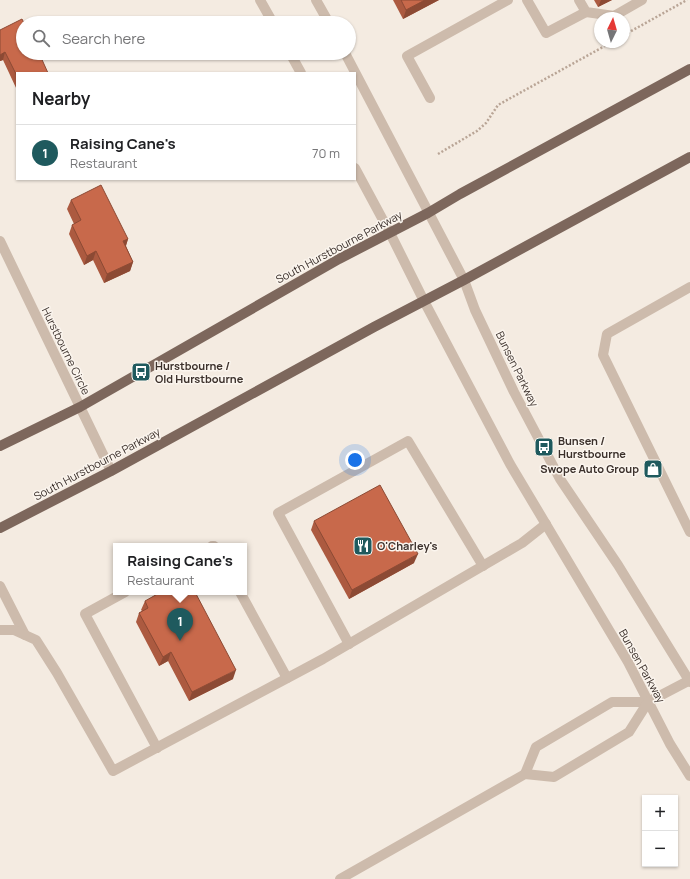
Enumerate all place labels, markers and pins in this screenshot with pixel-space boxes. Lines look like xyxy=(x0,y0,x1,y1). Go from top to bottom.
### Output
place label: Hurstbourne / Old Hurstbourne xyxy=(155,358,244,386)
bus stop icon: Hurstbourne / Old Hurstbourne xyxy=(130,361,152,383)
place label: Bunsen / Hurstbourne xyxy=(558,433,626,461)
bus stop icon: Bunsen / Hurstbourne xyxy=(533,436,555,458)
shop icon: Swope Auto Group xyxy=(642,458,664,480)
place label: Swope Auto Group xyxy=(540,461,639,476)
restaurant icon: O'Charley's xyxy=(352,535,374,557)
place label: O'Charley's xyxy=(377,538,438,553)
pin: 1 xyxy=(167,608,193,641)

